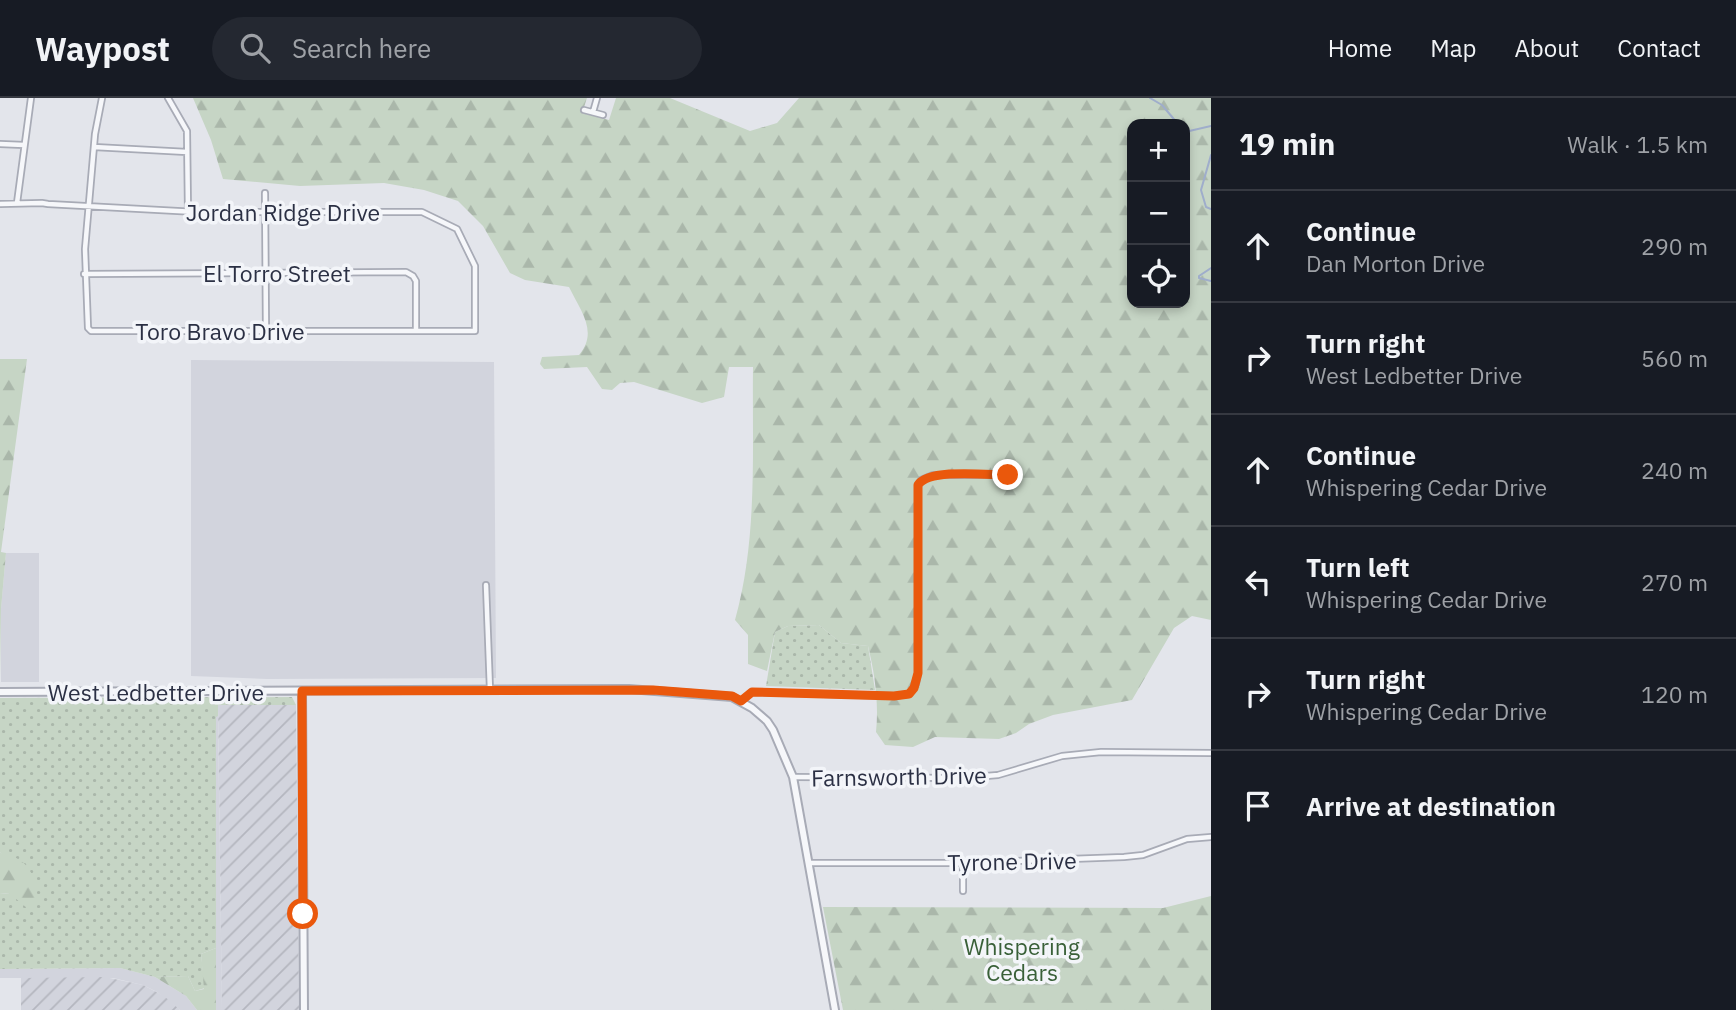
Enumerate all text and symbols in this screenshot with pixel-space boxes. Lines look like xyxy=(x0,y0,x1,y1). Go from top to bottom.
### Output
search box xyxy=(212,17,702,80)
text: Waypost xyxy=(35,27,170,70)
icon: search xyxy=(236,29,274,67)
text: Search here xyxy=(292,31,431,65)
text: Home xyxy=(1328,32,1392,64)
text: Map xyxy=(1430,32,1476,64)
text: About xyxy=(1514,32,1579,64)
text: Contact xyxy=(1617,32,1701,64)
map controls xyxy=(1127,119,1190,308)
button: + xyxy=(1127,119,1190,182)
text: 19 min xyxy=(1239,124,1335,163)
text: Walk · 1.5 km xyxy=(1567,129,1708,159)
button: − xyxy=(1127,182,1190,245)
street label: Jordan Ridge Drive xyxy=(186,197,380,227)
text: Continue xyxy=(1306,214,1416,248)
icon: ahead xyxy=(1239,227,1277,265)
text: 290 m xyxy=(1641,231,1708,261)
button: locate xyxy=(1127,245,1190,308)
text: Dan Morton Drive xyxy=(1306,248,1485,278)
street label: El Torro Street xyxy=(203,258,351,288)
street label: Toro Bravo Drive xyxy=(135,316,305,346)
text: Turn right xyxy=(1306,326,1425,360)
icon: right xyxy=(1239,339,1277,377)
text: 560 m xyxy=(1641,343,1708,373)
text: West Ledbetter Drive xyxy=(1306,360,1522,390)
text: Continue xyxy=(1306,438,1416,472)
icon: ahead xyxy=(1239,451,1277,489)
text: 240 m xyxy=(1641,455,1708,485)
route end xyxy=(992,459,1023,490)
text: Whispering Cedar Drive xyxy=(1306,472,1547,502)
text: Turn left xyxy=(1306,550,1409,584)
icon: left xyxy=(1239,563,1277,601)
text: 270 m xyxy=(1641,567,1708,597)
text: Whispering Cedar Drive xyxy=(1306,584,1547,614)
text: Turn right xyxy=(1306,662,1425,696)
icon: right xyxy=(1239,675,1277,713)
street label: West Ledbetter Drive xyxy=(48,677,264,707)
text: 120 m xyxy=(1641,679,1708,709)
text: Whispering Cedar Drive xyxy=(1306,696,1547,726)
street label: Farnsworth Drive xyxy=(811,759,987,793)
icon: arrive xyxy=(1239,787,1277,825)
text: Arrive at destination xyxy=(1306,789,1556,823)
street label: Tyrone Drive xyxy=(947,845,1077,877)
route start xyxy=(287,898,318,929)
park label: Whispering Cedars xyxy=(964,931,1080,987)

